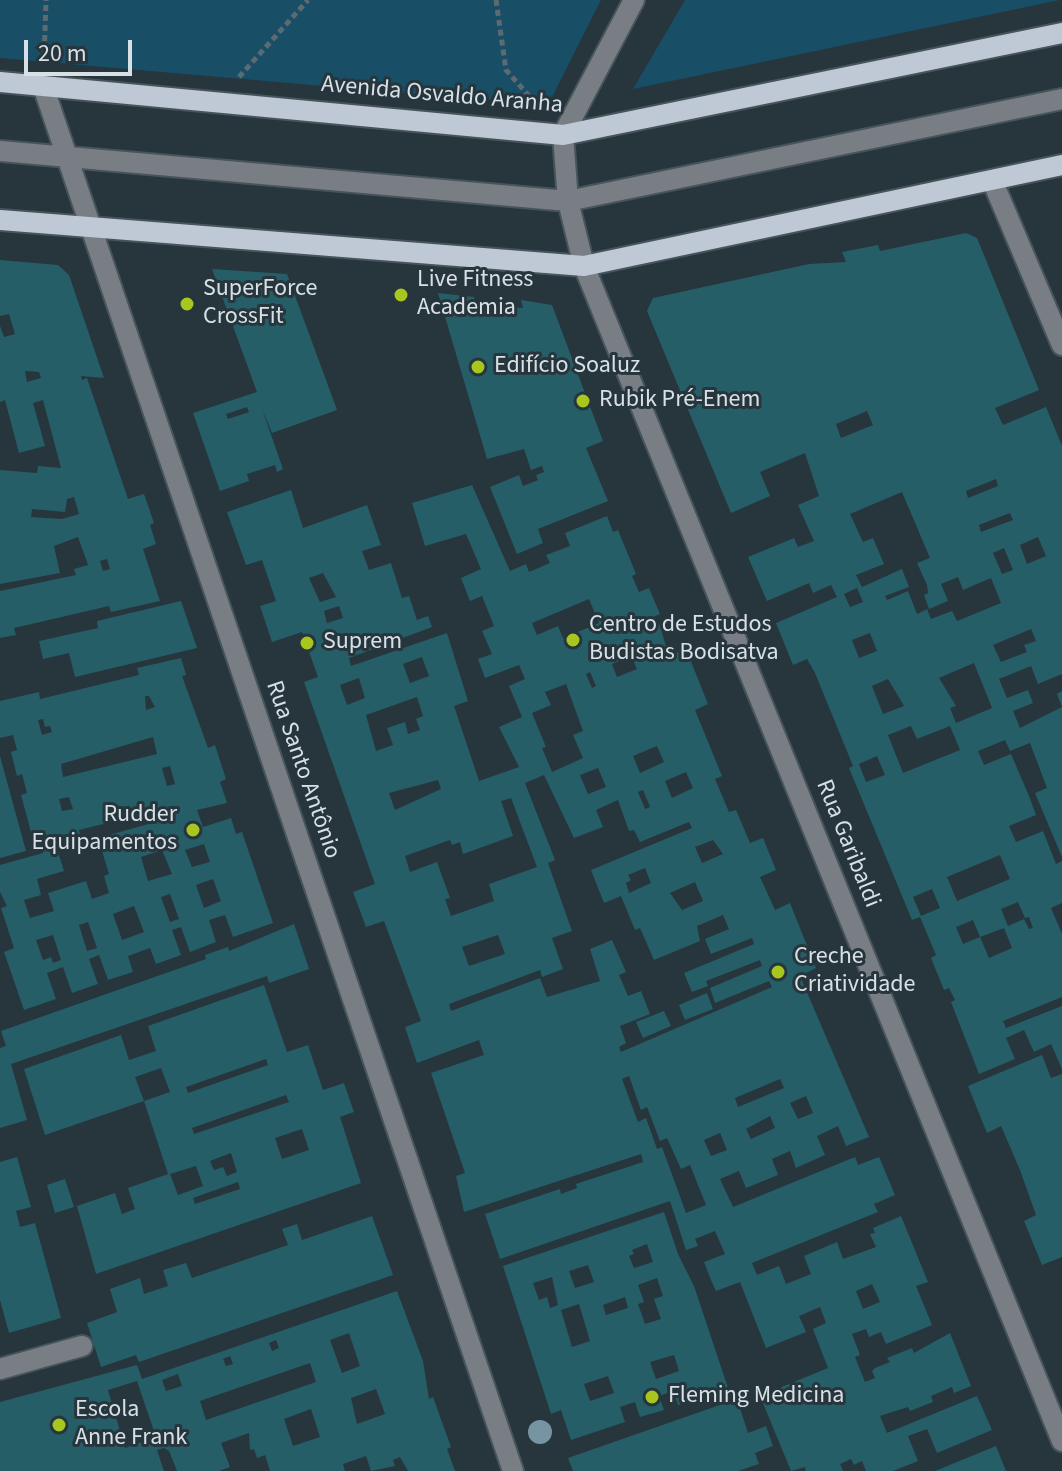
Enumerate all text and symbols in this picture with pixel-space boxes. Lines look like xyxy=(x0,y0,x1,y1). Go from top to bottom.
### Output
scale bar xyxy=(28,24,136,74)
text: 20 m xyxy=(38,36,87,71)
street label: Avenida Osvaldo Aranha xyxy=(320,71,564,121)
place label: Live Fitness Academia xyxy=(417,267,533,323)
place label: SuperForce CrossFit xyxy=(203,276,317,332)
marker: Live Fitness Academia xyxy=(392,286,410,304)
marker: SuperForce CrossFit xyxy=(178,295,196,313)
place label: Edifício Soaluz xyxy=(494,353,640,381)
marker: Edifício Soaluz xyxy=(469,358,487,376)
place label: Rubik Pré-Enem xyxy=(599,387,760,415)
marker: Rubik Pré-Enem xyxy=(574,392,592,410)
place label: Centro de Estudos Budistas Bodisatva xyxy=(589,612,779,668)
place label: Suprem xyxy=(323,629,402,657)
marker: Centro de Estudos Budistas Bodisatva xyxy=(564,631,582,649)
marker: Suprem xyxy=(298,634,316,652)
street label: Rua Santo Antônio xyxy=(258,677,346,863)
street label: Rua Garibaldi xyxy=(808,776,886,912)
place label: Rudder Equipamentos xyxy=(32,802,177,858)
marker: Rudder Equipamentos xyxy=(184,821,202,839)
place label: Creche Criatividade xyxy=(794,944,915,1000)
marker: Creche Criatividade xyxy=(769,963,787,981)
place label: Fleming Medicina xyxy=(668,1383,844,1411)
marker: Fleming Medicina xyxy=(643,1388,661,1406)
place label: Escola Anne Frank xyxy=(75,1397,187,1453)
marker: Escola Anne Frank xyxy=(50,1416,68,1434)

